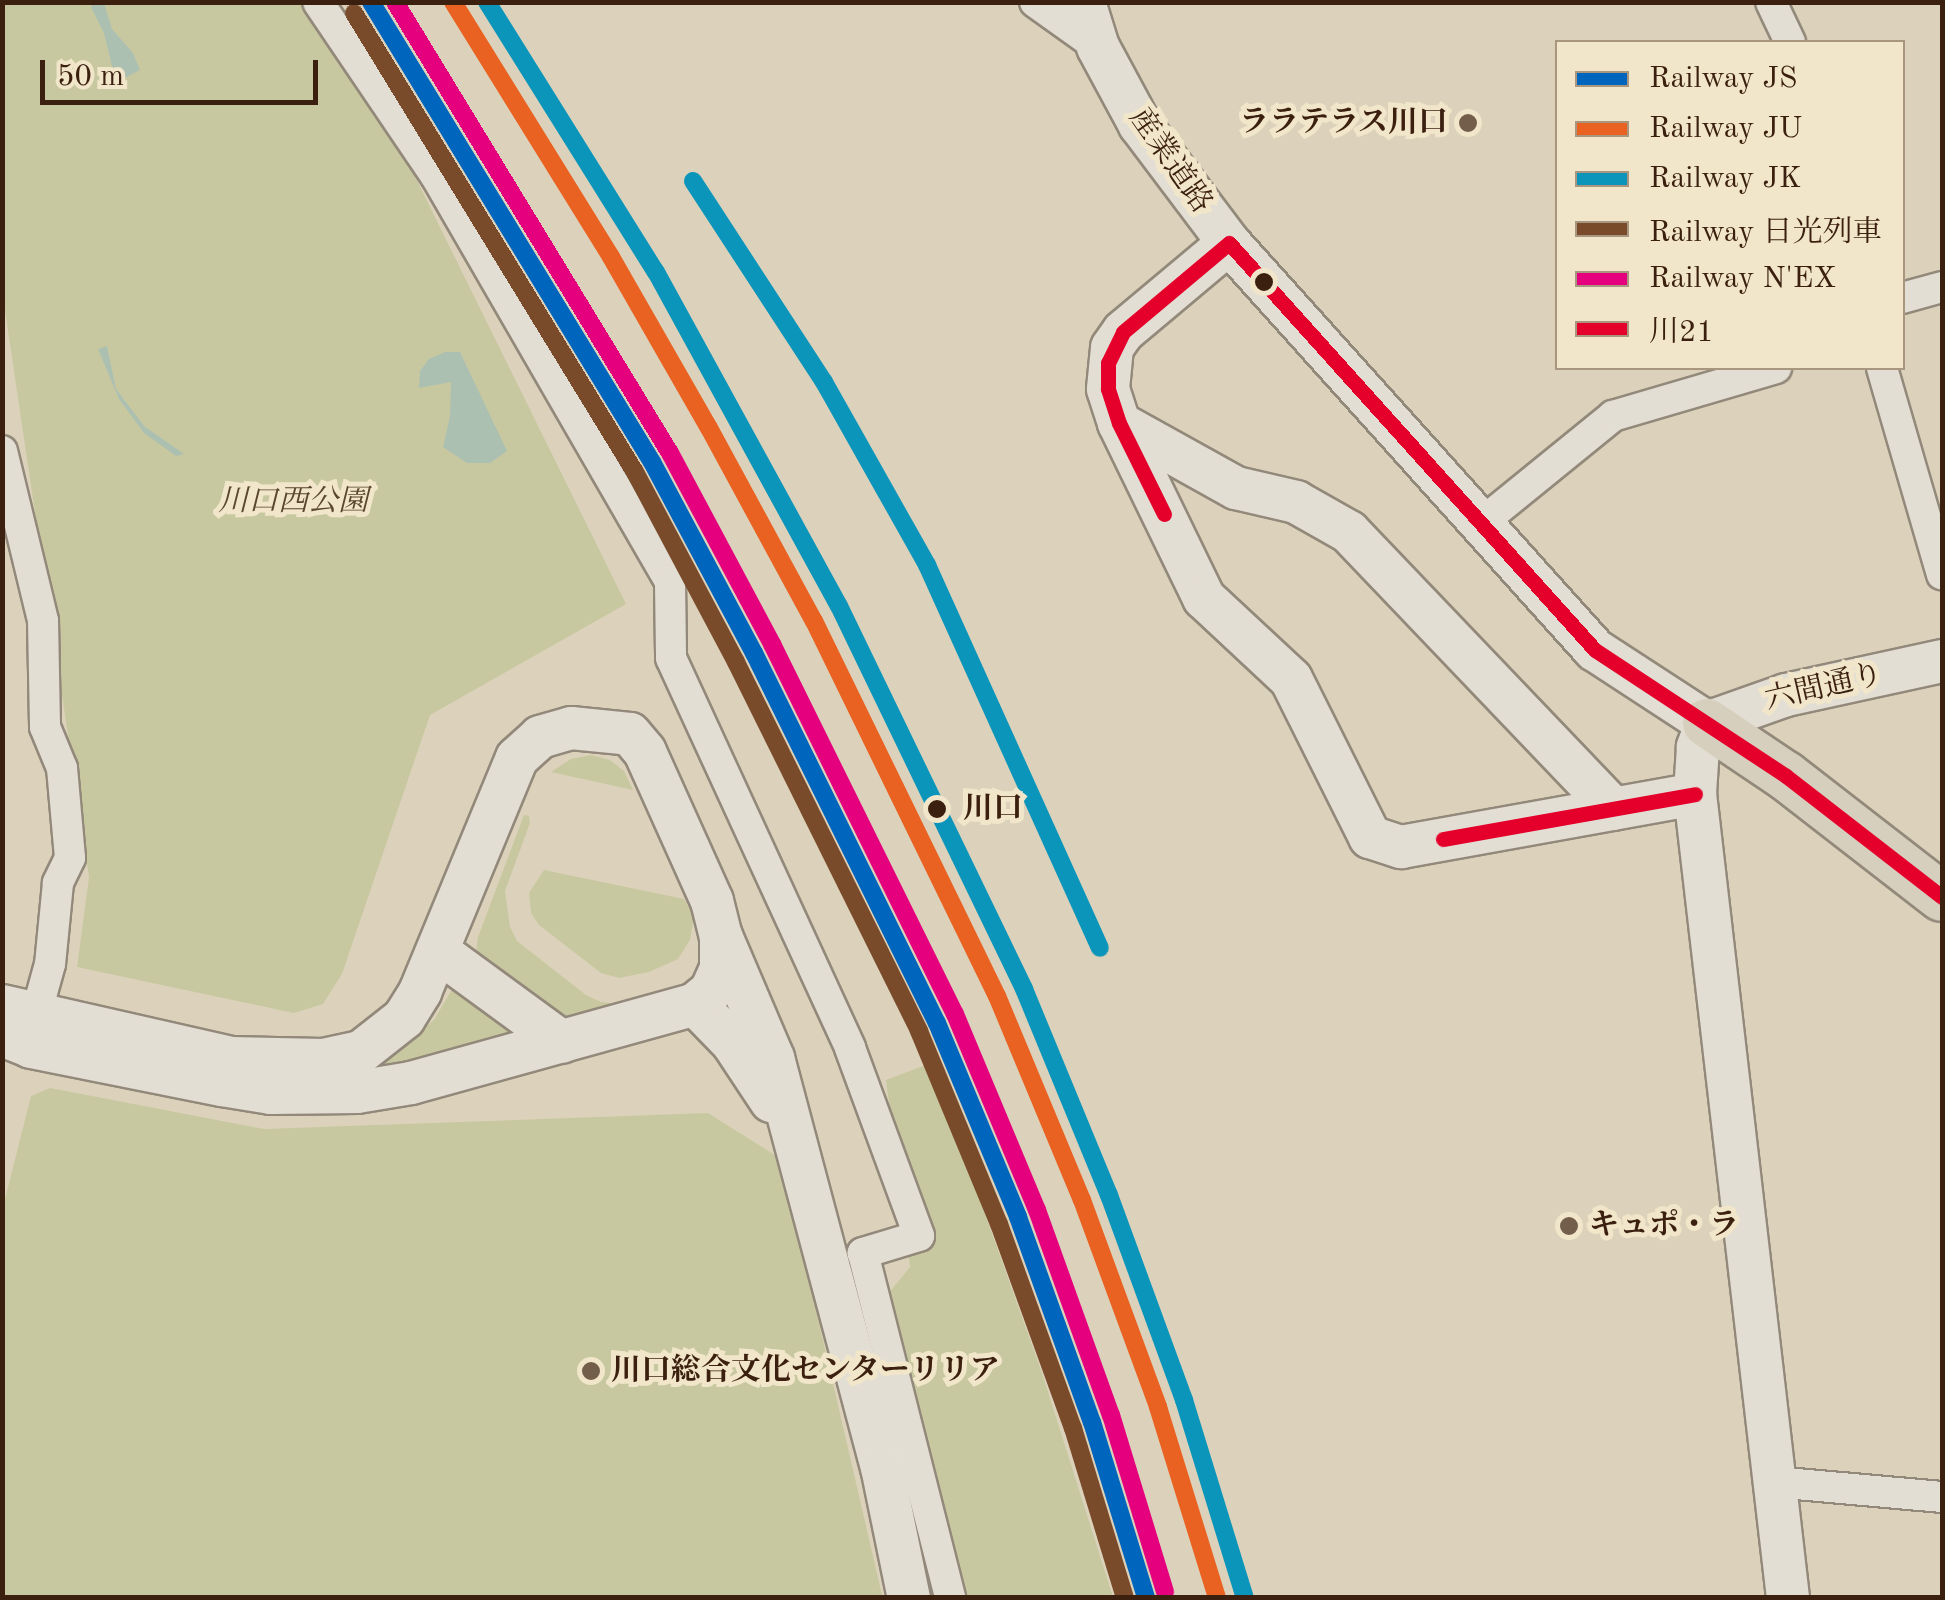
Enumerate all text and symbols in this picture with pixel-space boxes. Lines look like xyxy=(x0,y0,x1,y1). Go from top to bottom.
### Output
scale bar xyxy=(45,40,322,102)
legend xyxy=(1555,40,1905,370)
text: 50 m xyxy=(57,62,124,92)
text: Railway JS xyxy=(1649,64,1797,94)
street label: 産業道路 xyxy=(1121,102,1219,220)
place label: ララテラス川口 xyxy=(1238,105,1448,141)
marker: ララテラス川口 xyxy=(1457,112,1479,134)
text: Railway JU xyxy=(1649,114,1802,144)
text: Railway JK xyxy=(1649,164,1801,194)
text: Railway 日光列車 xyxy=(1649,218,1882,248)
text: Railway N'EX xyxy=(1649,264,1836,294)
unlabelled marker xyxy=(1254,272,1274,292)
text: 川21 xyxy=(1649,318,1714,348)
park label: 川口西公園 xyxy=(218,484,368,520)
street label: 六間通り xyxy=(1761,657,1887,719)
place label: 川口 xyxy=(963,791,1023,827)
marker: 川口 xyxy=(920,792,954,826)
place label: キュポ・ラ xyxy=(1589,1208,1739,1244)
marker: キュポ・ラ xyxy=(1558,1215,1580,1237)
place label: 川口総合文化センターリリア xyxy=(611,1353,1001,1389)
marker: 川口総合文化センターリリア xyxy=(580,1360,602,1382)

